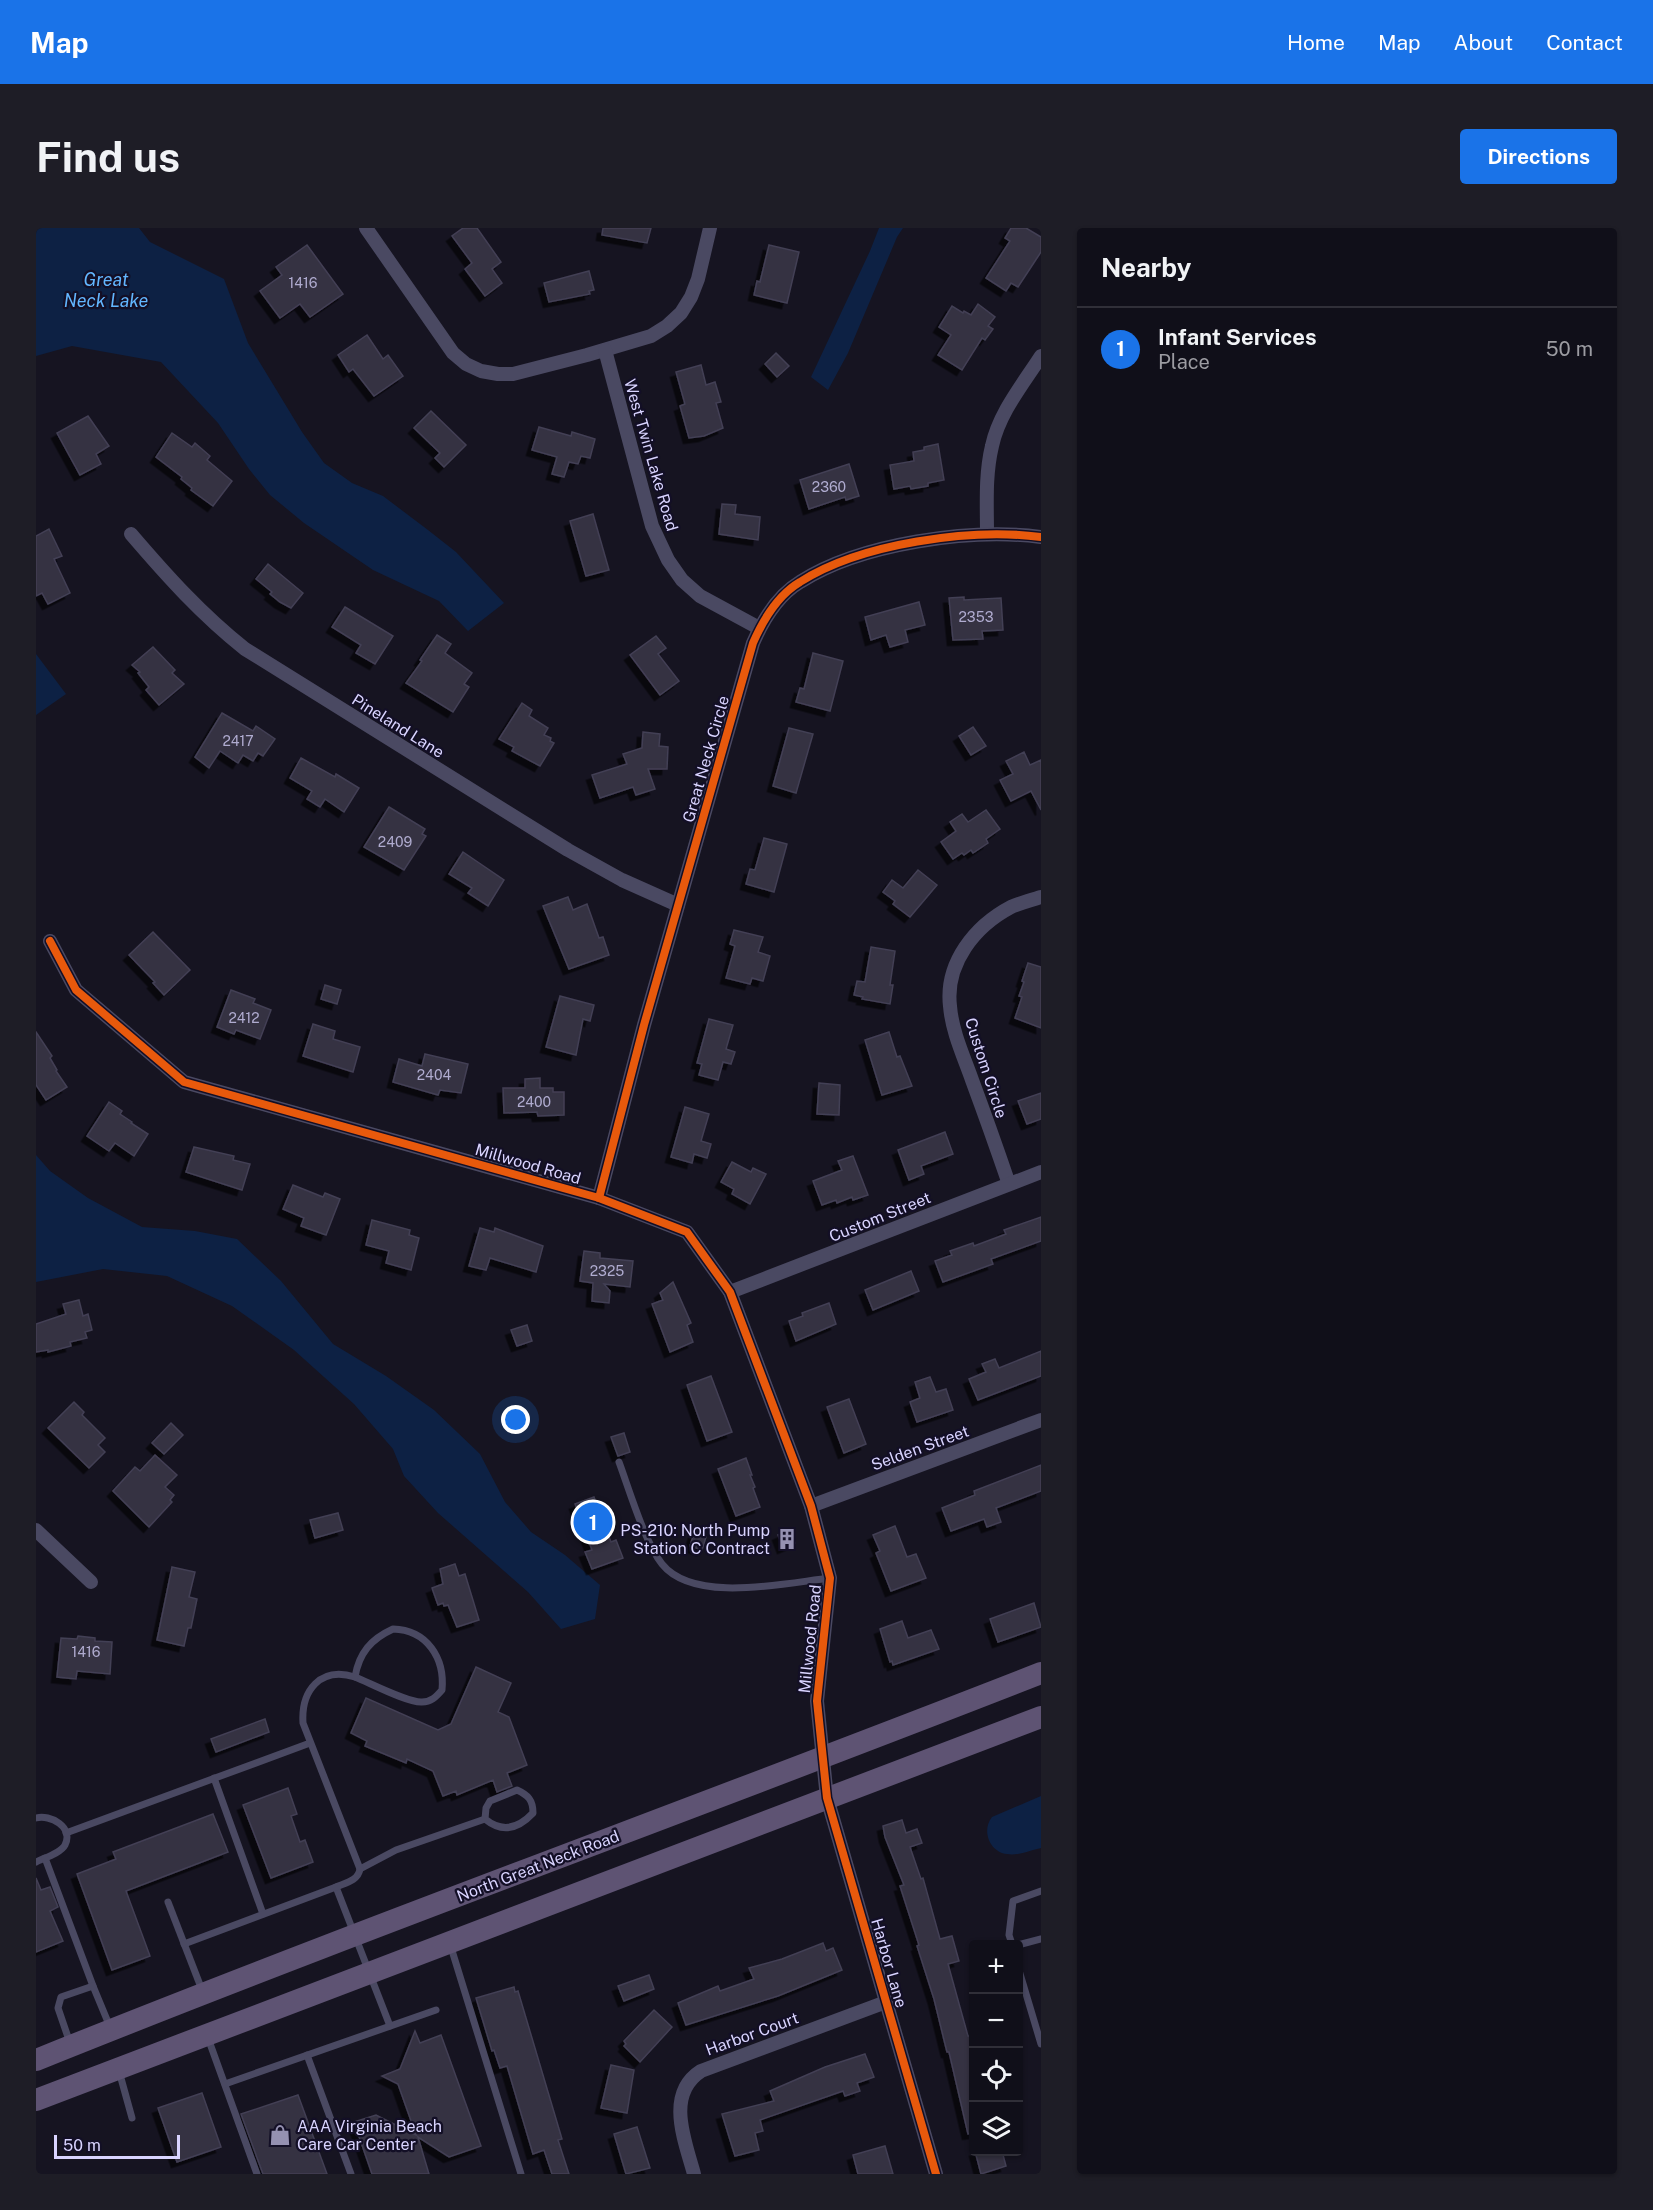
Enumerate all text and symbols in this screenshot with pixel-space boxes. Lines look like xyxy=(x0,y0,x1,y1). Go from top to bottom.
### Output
text: Map xyxy=(30,26,89,59)
text: Home xyxy=(1287,30,1345,55)
text: Map xyxy=(1378,30,1421,55)
text: About xyxy=(1454,30,1513,55)
text: Contact xyxy=(1546,30,1623,55)
button: Directions xyxy=(1460,129,1617,184)
text: Find us xyxy=(36,132,180,181)
text: Nearby xyxy=(1101,252,1191,283)
water label: Great Neck Lake xyxy=(64,269,149,311)
house number: 1416 xyxy=(289,275,318,291)
text: Infant Services xyxy=(1158,324,1317,350)
text: 1 xyxy=(1116,337,1125,361)
text: 50 m xyxy=(1546,337,1593,361)
text: Place xyxy=(1158,350,1210,374)
street label: West Twin Lake Road xyxy=(620,377,682,533)
house number: 2360 xyxy=(812,479,846,495)
house number: 2353 xyxy=(959,609,994,625)
street label: Pineland Lane xyxy=(348,690,448,762)
street label: Great Neck Circle xyxy=(679,693,733,825)
house number: 2417 xyxy=(222,733,254,749)
house number: 2409 xyxy=(378,834,412,850)
house number: 2412 xyxy=(228,1010,260,1026)
street label: Custom Circle xyxy=(961,1015,1011,1121)
house number: 2404 xyxy=(417,1067,451,1083)
house number: 2400 xyxy=(517,1094,551,1110)
street label: Millwood Road xyxy=(473,1140,583,1188)
street label: Custom Street xyxy=(826,1188,934,1246)
house number: 2325 xyxy=(590,1263,624,1279)
your location xyxy=(501,1405,530,1434)
street label: Selden Street xyxy=(868,1422,972,1474)
pin: 1 xyxy=(574,1500,612,1544)
place label: PS-210: North Pump Station C Contract xyxy=(620,1521,770,1558)
building icon: PS-210: North Pump Station C Contract xyxy=(775,1527,799,1551)
street label: Millwood Road xyxy=(795,1584,825,1694)
house number: 1416 xyxy=(72,1644,101,1660)
street label: North Great Neck Road xyxy=(454,1826,622,1906)
street label: Harbor Lane xyxy=(867,1916,911,2010)
map controls xyxy=(969,1940,1023,2156)
button: + xyxy=(969,1940,1023,1994)
button: − xyxy=(969,1994,1023,2048)
street label: Harbor Court xyxy=(703,2008,801,2060)
button: locate xyxy=(969,2048,1023,2102)
button: layers xyxy=(969,2102,1023,2156)
place label: AAA Virginia Beach Care Car Center xyxy=(297,2117,442,2154)
shop icon: AAA Virginia Beach Care Car Center xyxy=(268,2123,292,2147)
scale bar xyxy=(54,2132,180,2160)
text: 50 m xyxy=(63,2136,101,2155)

